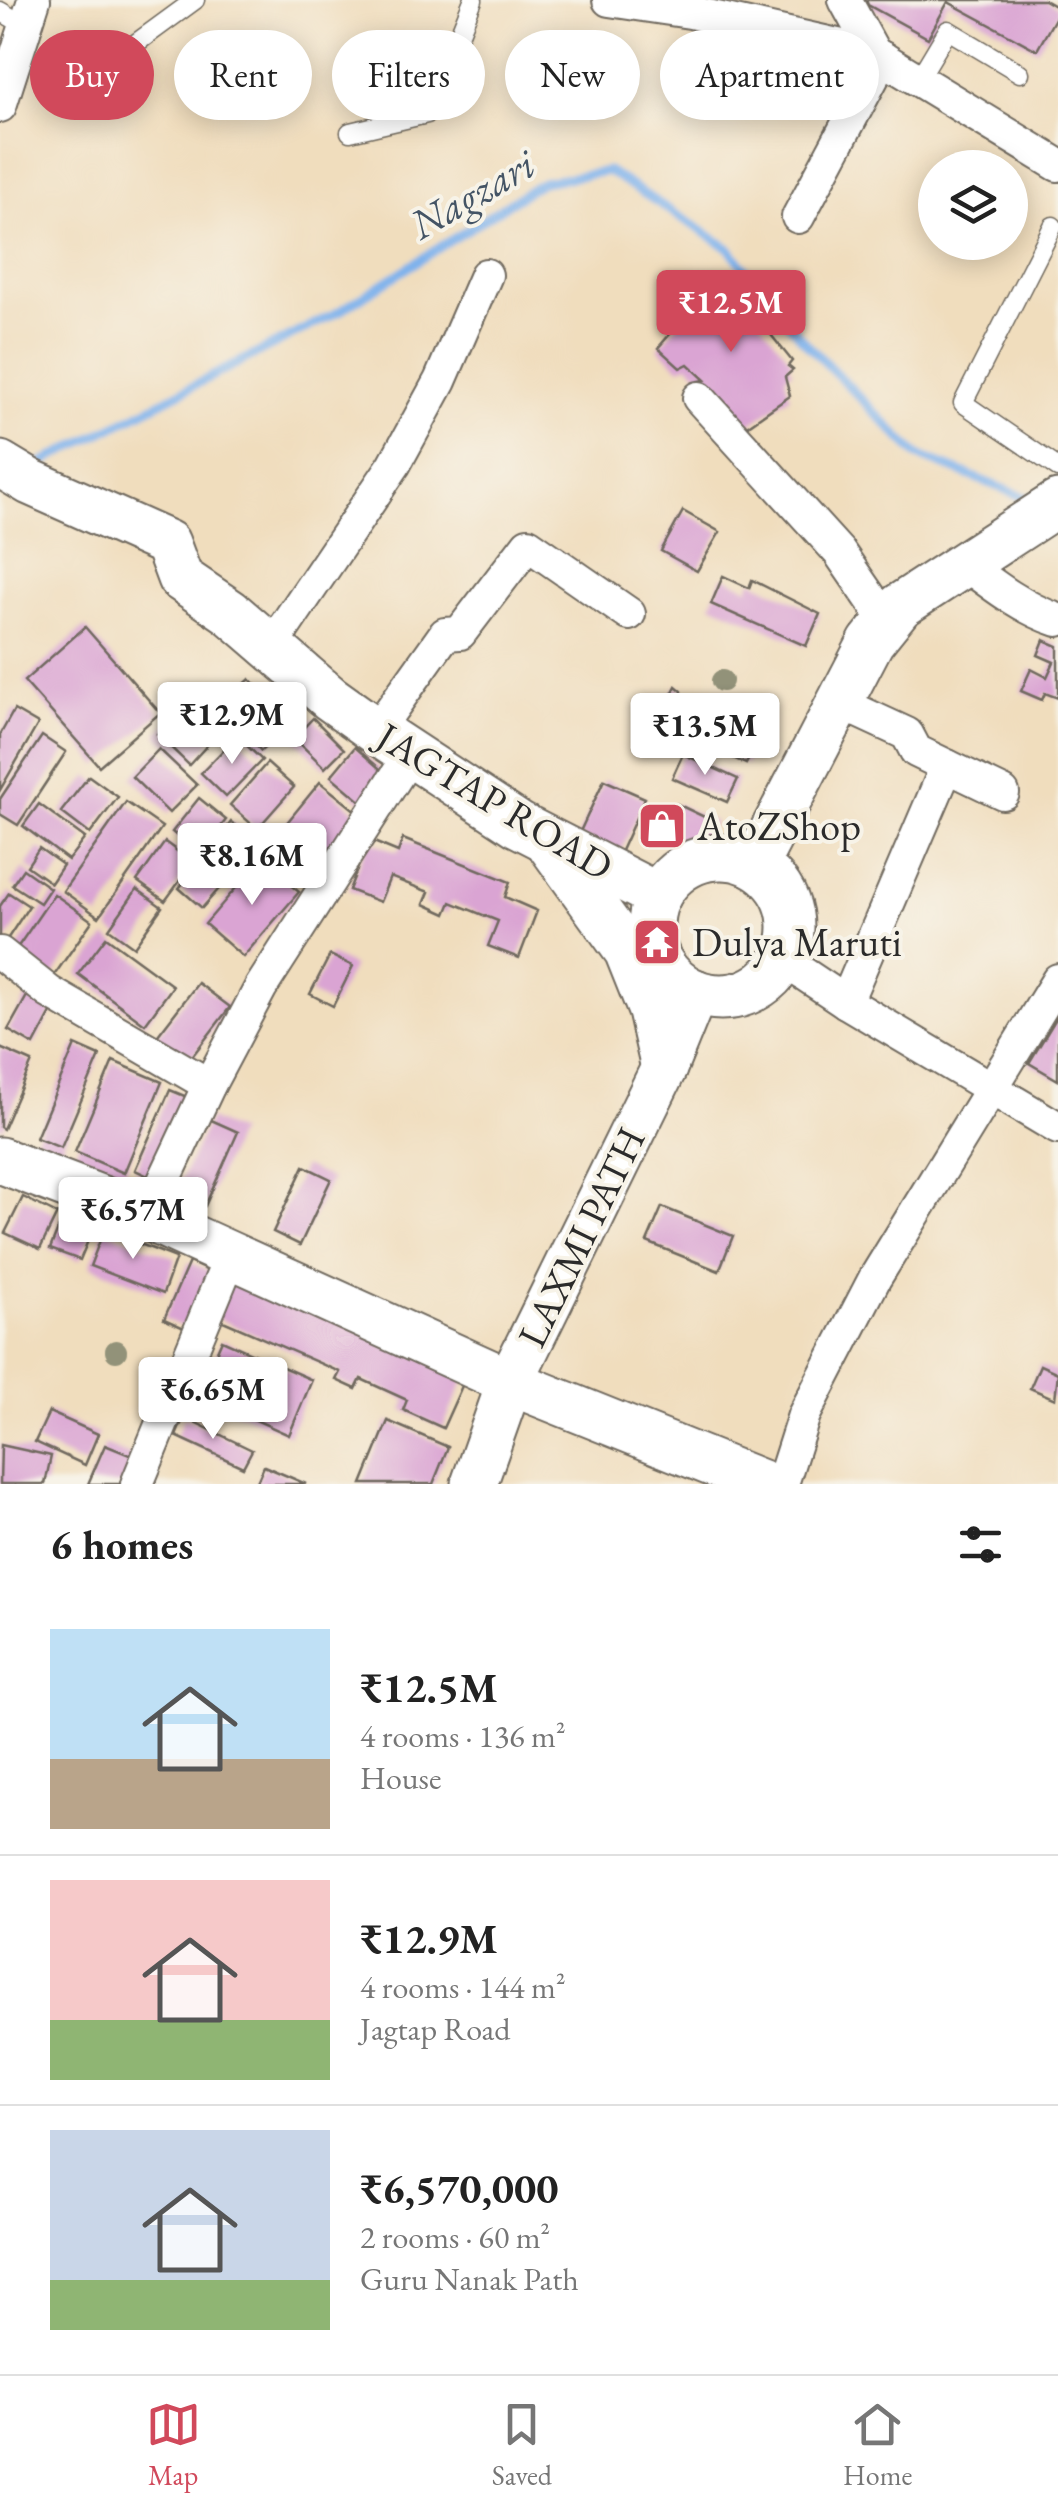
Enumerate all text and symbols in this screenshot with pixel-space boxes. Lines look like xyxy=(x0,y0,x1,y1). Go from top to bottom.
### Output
chip: Buy xyxy=(30,30,154,120)
chip: Rent xyxy=(174,30,312,120)
chip: Filters xyxy=(332,30,485,120)
chip: New xyxy=(505,30,640,120)
chip: Apartment xyxy=(660,30,879,120)
water label: Nagzari xyxy=(399,135,546,252)
map controls xyxy=(918,150,1028,260)
button: layers xyxy=(918,150,1028,260)
pin: ₹12.5M xyxy=(650,270,812,355)
text: ₹12.5M xyxy=(679,281,783,323)
pin: ₹12.9M xyxy=(151,682,313,767)
text: ₹12.9M xyxy=(180,693,284,735)
pin: ₹13.5M xyxy=(624,693,786,778)
text: ₹13.5M xyxy=(653,704,757,746)
street label: JAGTAP ROAD xyxy=(365,709,622,892)
shop icon: AtoZShop xyxy=(636,800,688,852)
place label: AtoZShop xyxy=(696,800,861,852)
pin: ₹8.16M xyxy=(171,823,333,908)
text: ₹8.16M xyxy=(200,834,304,876)
temple icon: Dulya Maruti xyxy=(631,916,683,968)
place label: Dulya Maruti xyxy=(692,916,902,968)
street label: LAXMI PATH xyxy=(505,1118,657,1356)
pin: ₹6.57M xyxy=(52,1177,214,1262)
text: ₹6.57M xyxy=(81,1188,185,1230)
pin: ₹6.65M xyxy=(132,1357,294,1442)
text: ₹6.65M xyxy=(161,1368,265,1410)
text: 6 homes xyxy=(50,1517,193,1572)
icon: filters xyxy=(953,1517,1008,1572)
text: ₹12.5M xyxy=(360,1660,498,1715)
icon: home xyxy=(130,1669,250,1789)
text: 4 rooms · 136 m² xyxy=(360,1715,566,1757)
text: House xyxy=(360,1757,441,1799)
text: ₹12.9M xyxy=(360,1911,498,1966)
icon: home xyxy=(130,1920,250,2040)
text: 4 rooms · 144 m² xyxy=(360,1966,566,2008)
text: Jagtap Road xyxy=(360,2008,510,2050)
text: ₹6,570,000 xyxy=(360,2161,558,2216)
icon: home xyxy=(130,2170,250,2290)
text: 2 rooms · 60 m² xyxy=(360,2216,550,2258)
text: Guru Nanak Path xyxy=(360,2258,579,2300)
tab: Map xyxy=(146,2397,201,2493)
tab: Saved xyxy=(492,2397,552,2493)
tab: Home xyxy=(843,2397,912,2493)

